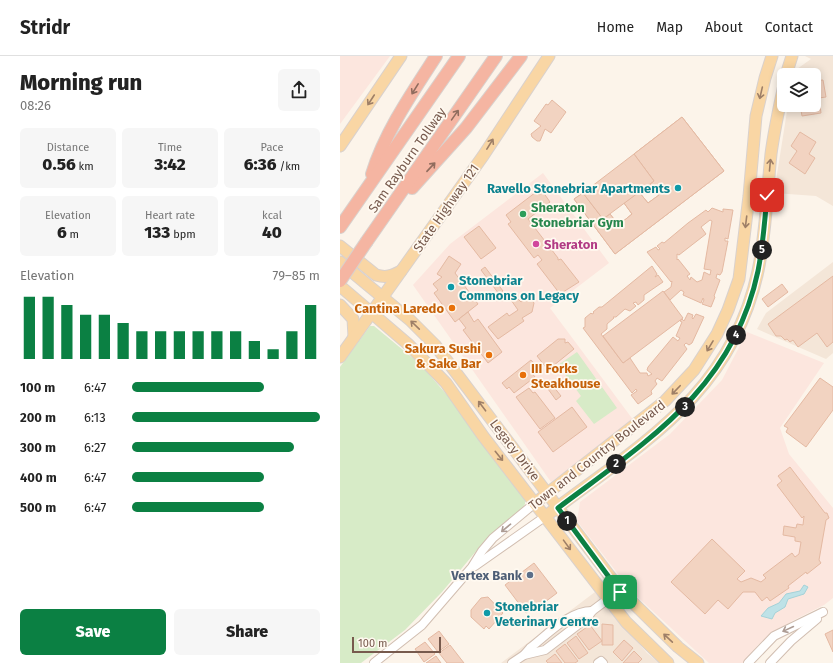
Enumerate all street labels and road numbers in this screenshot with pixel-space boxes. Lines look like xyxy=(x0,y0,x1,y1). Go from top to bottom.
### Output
street label: Sam Rayburn Tollway xyxy=(365,104,449,215)
street label: State Highway 121 xyxy=(410,161,482,255)
street label: Town and Country Boulevard xyxy=(526,397,668,513)
street label: Legacy Drive xyxy=(487,416,543,484)

